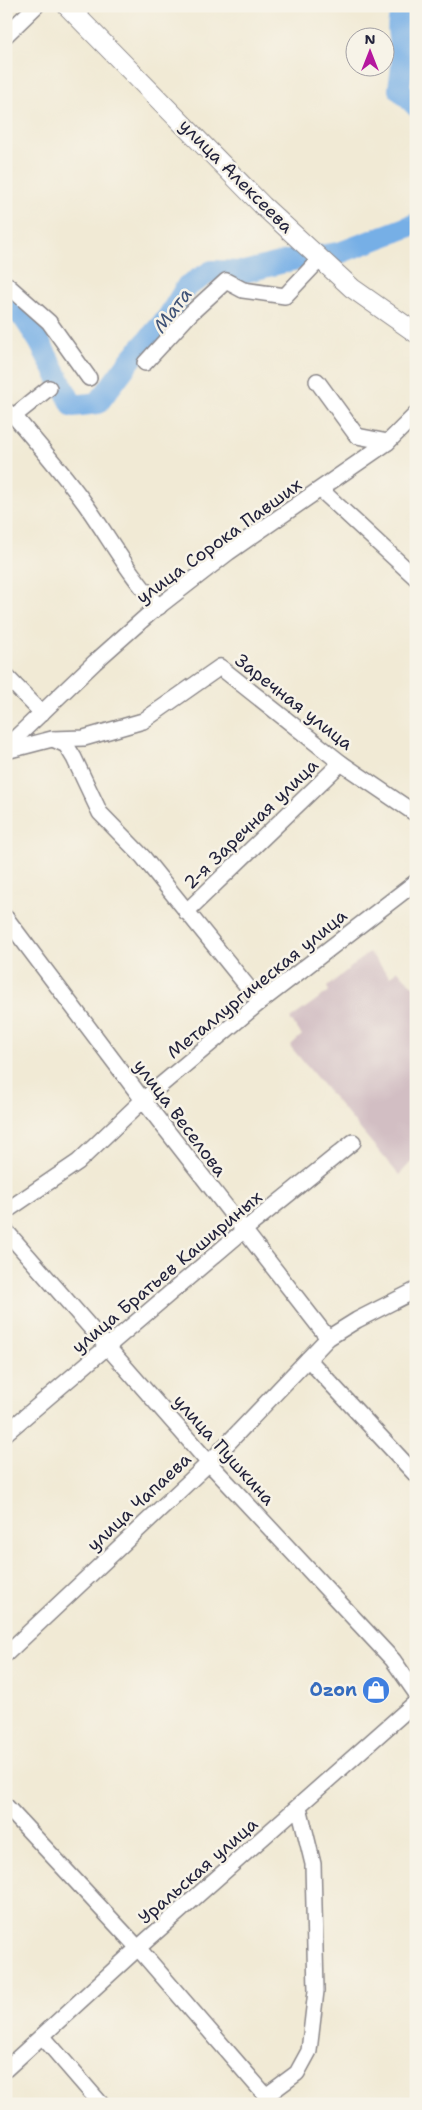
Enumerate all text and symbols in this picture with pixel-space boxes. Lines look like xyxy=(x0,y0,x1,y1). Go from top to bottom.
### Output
north arrow xyxy=(344,28,394,78)
text: N xyxy=(364,30,376,48)
street label: улица Алексеева xyxy=(174,114,298,238)
water label: Мата xyxy=(147,283,198,338)
street label: улица Сорока Павших xyxy=(131,473,307,609)
street label: Заречная улица xyxy=(230,648,358,756)
street label: 2-я Заречная улица xyxy=(179,753,323,895)
street label: Металлургическая улица xyxy=(162,904,352,1064)
street label: улица Веселова xyxy=(128,1054,232,1182)
street label: улица Братьев Кашириных xyxy=(67,1185,267,1359)
street label: улица Пушкина xyxy=(168,1389,280,1511)
street label: улица Чапаева xyxy=(82,1447,196,1557)
shop icon: Ozon xyxy=(361,1675,391,1705)
place label: Ozon xyxy=(310,1678,357,1702)
street label: Уральская улица xyxy=(133,1812,263,1930)

